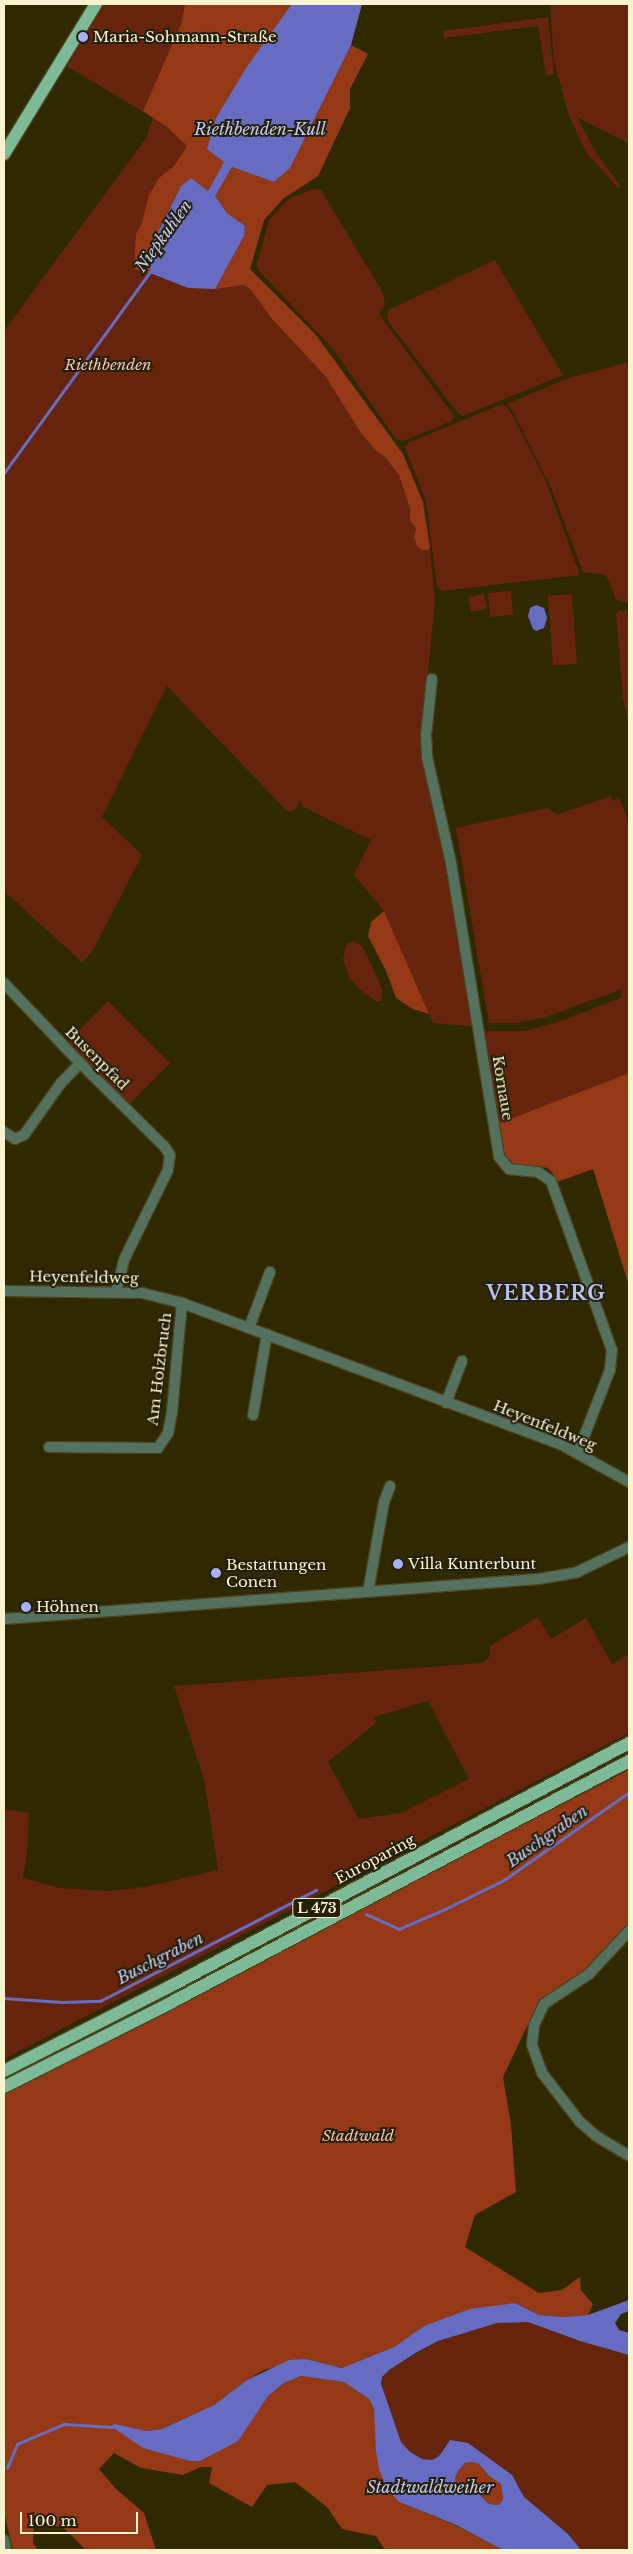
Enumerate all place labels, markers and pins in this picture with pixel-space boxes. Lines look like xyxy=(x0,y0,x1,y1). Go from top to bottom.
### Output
place label: Maria-Sohmann-Straße xyxy=(93,28,277,46)
marker: Maria-Sohmann-Straße xyxy=(77,31,89,43)
place label: Bestattungen Conen xyxy=(226,1555,326,1590)
place label: Villa Kunterbunt xyxy=(408,1555,536,1573)
marker: Villa Kunterbunt xyxy=(392,1558,404,1570)
marker: Bestattungen Conen xyxy=(210,1567,222,1579)
place label: Höhnen xyxy=(36,1598,99,1616)
marker: Höhnen xyxy=(20,1601,32,1613)

